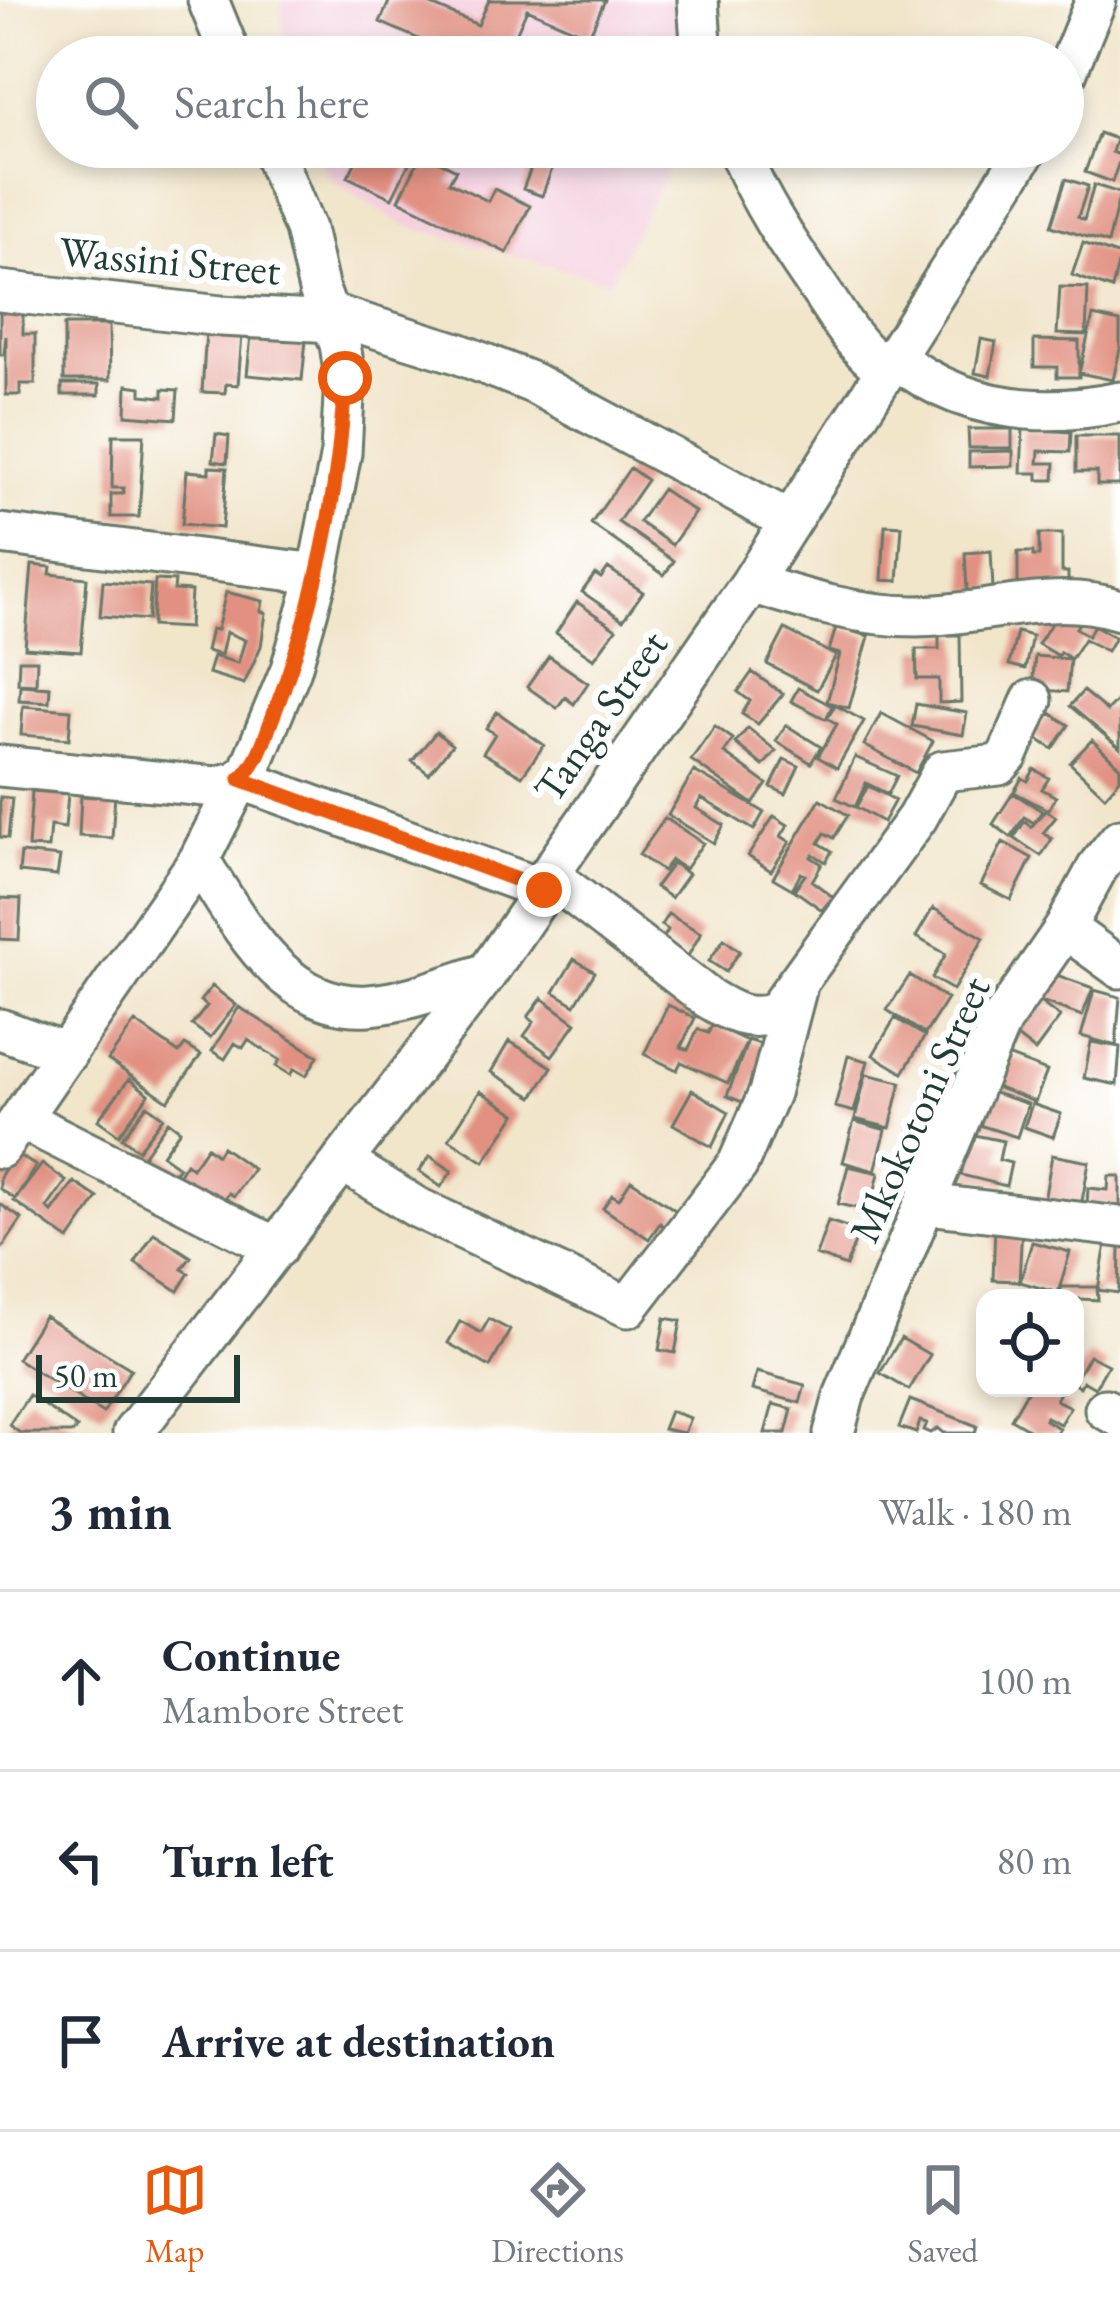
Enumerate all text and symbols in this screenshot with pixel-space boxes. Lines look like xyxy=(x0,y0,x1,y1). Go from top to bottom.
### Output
search box xyxy=(36,36,1084,168)
icon: search xyxy=(78,69,144,135)
text: Search here xyxy=(174,73,369,131)
street label: Wassini Street xyxy=(57,223,283,298)
route start xyxy=(318,351,372,405)
street label: Tanga Street xyxy=(521,619,680,813)
route end xyxy=(517,863,571,917)
street label: Mkokotoni Street xyxy=(836,968,1003,1251)
map controls xyxy=(976,1289,1084,1397)
button: locate xyxy=(976,1289,1084,1397)
scale bar xyxy=(36,1349,240,1402)
text: 50 m xyxy=(54,1354,118,1397)
text: 3 min xyxy=(48,1478,172,1544)
text: Walk · 180 m xyxy=(879,1486,1072,1537)
text: Continue xyxy=(162,1626,340,1684)
icon: ahead xyxy=(48,1648,114,1714)
text: 100 m xyxy=(978,1655,1072,1706)
text: Mambore Street xyxy=(162,1684,403,1735)
icon: left xyxy=(48,1828,114,1894)
text: Turn left xyxy=(162,1832,334,1890)
text: 80 m xyxy=(996,1835,1072,1886)
icon: arrive xyxy=(48,2008,114,2074)
text: Arrive at destination xyxy=(162,2012,555,2070)
tab: Map xyxy=(142,2157,208,2272)
tab: Directions xyxy=(491,2157,624,2272)
tab: Saved xyxy=(908,2157,978,2272)

